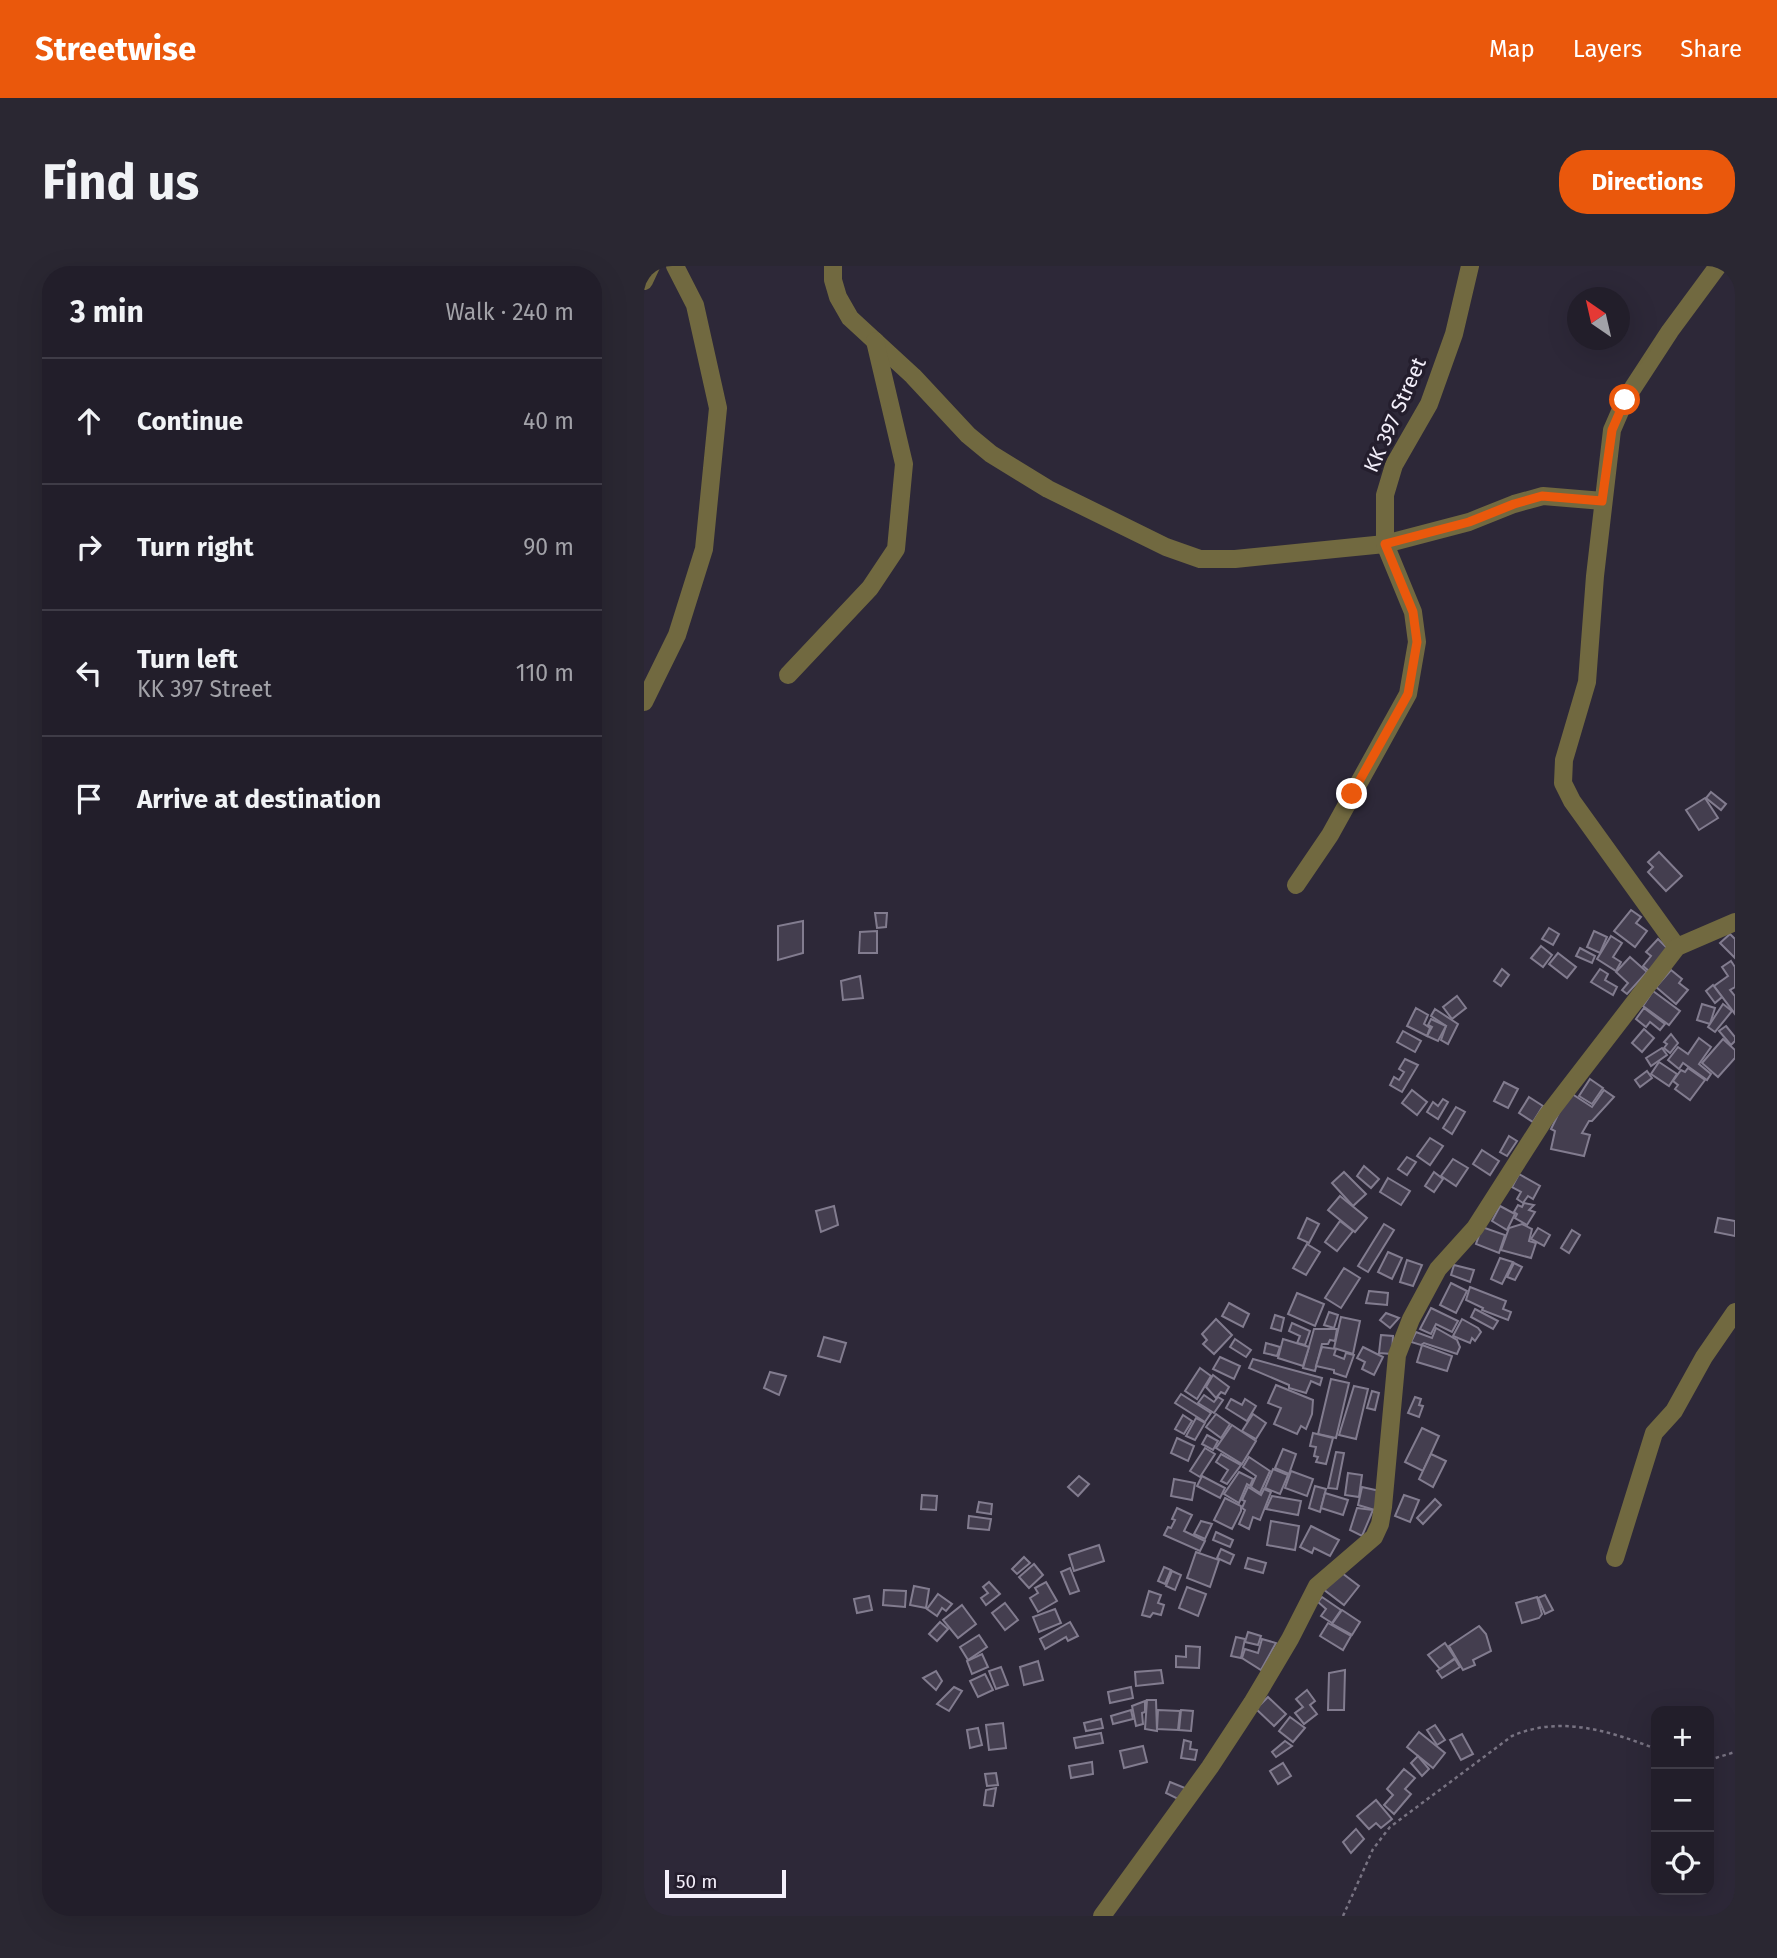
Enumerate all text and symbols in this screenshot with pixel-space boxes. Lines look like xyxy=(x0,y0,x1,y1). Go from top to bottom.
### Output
text: Streetwise xyxy=(35,29,196,69)
text: Map xyxy=(1489,35,1535,63)
text: Layers xyxy=(1573,35,1642,63)
text: Share xyxy=(1680,35,1742,63)
button: Directions xyxy=(1559,150,1735,214)
text: Find us xyxy=(42,153,199,212)
north arrow xyxy=(1567,287,1630,350)
text: 3 min xyxy=(70,294,144,330)
text: Walk · 240 m xyxy=(446,298,574,326)
street label: KK 397 Street xyxy=(1358,353,1432,477)
route start xyxy=(1609,384,1640,415)
icon: ahead xyxy=(70,402,108,440)
text: Continue xyxy=(137,406,243,437)
text: 40 m xyxy=(523,407,574,435)
icon: right xyxy=(70,528,108,566)
text: Turn right xyxy=(137,532,254,563)
text: 90 m xyxy=(523,533,574,561)
text: Turn left xyxy=(137,644,238,675)
icon: left xyxy=(70,654,108,692)
text: 110 m xyxy=(516,659,574,687)
text: KK 397 Street xyxy=(137,675,272,703)
route end xyxy=(1336,778,1367,809)
icon: arrive xyxy=(70,780,108,818)
text: Arrive at destination xyxy=(137,784,381,815)
map controls xyxy=(1651,1706,1714,1895)
button: + xyxy=(1651,1706,1714,1769)
button: − xyxy=(1651,1769,1714,1832)
button: locate xyxy=(1651,1832,1714,1895)
scale bar xyxy=(665,1867,786,1899)
text: 50 m xyxy=(676,1870,717,1893)

